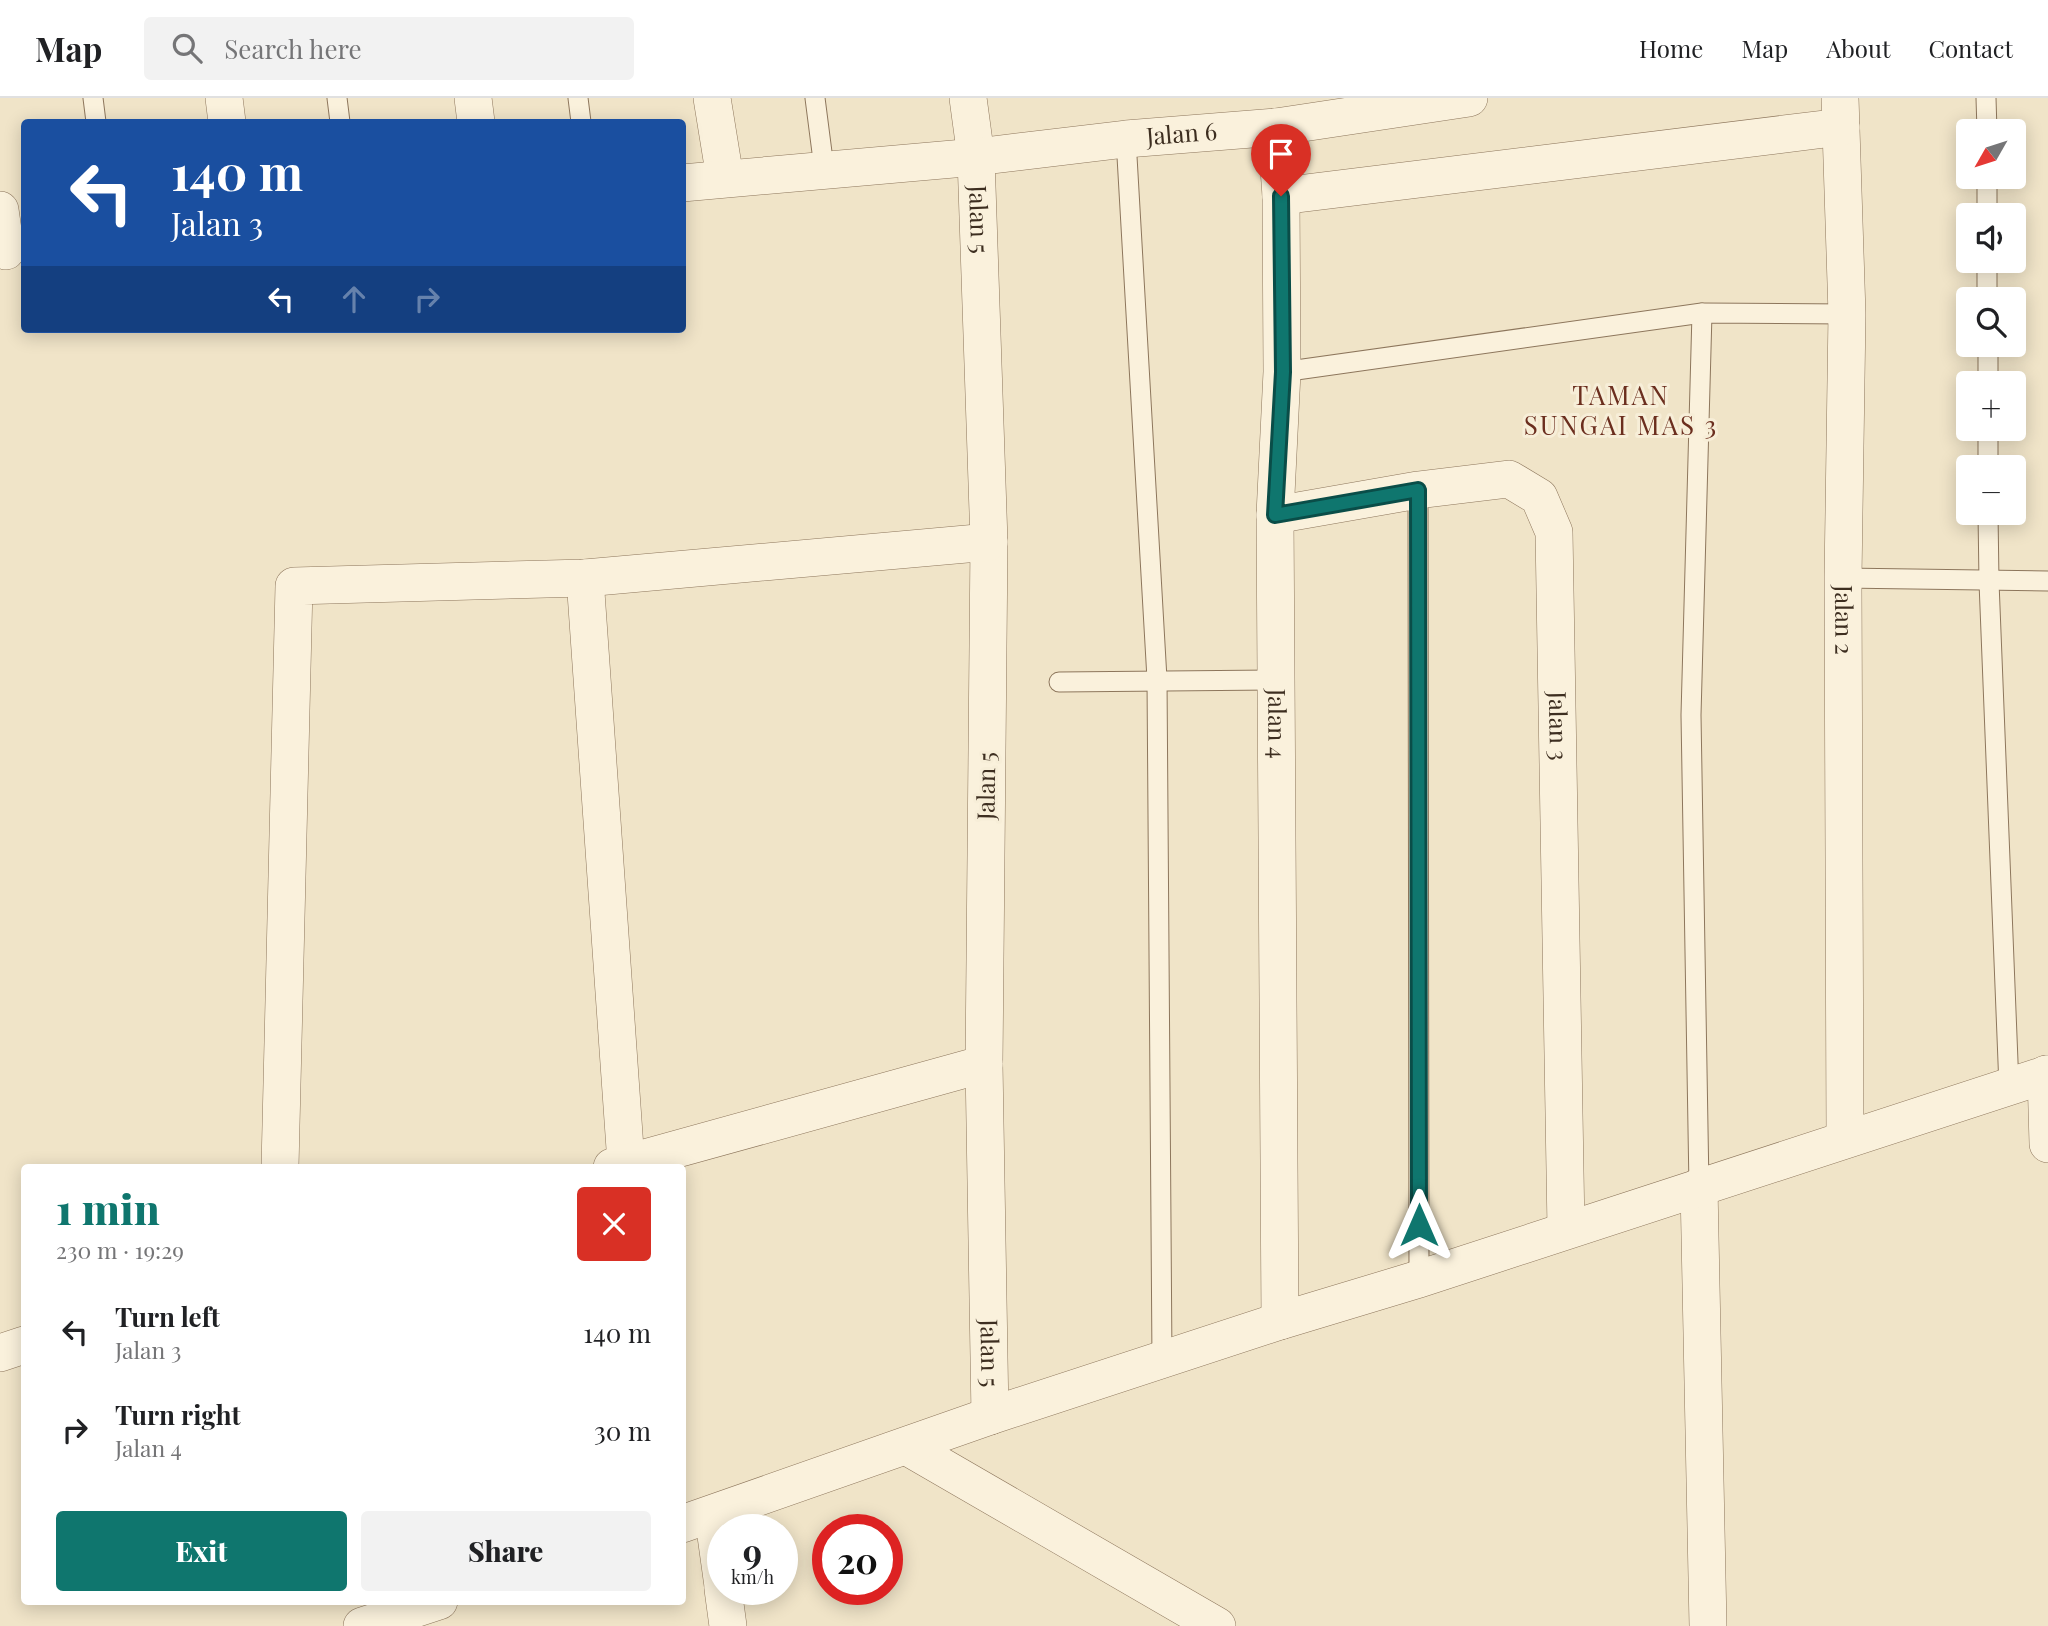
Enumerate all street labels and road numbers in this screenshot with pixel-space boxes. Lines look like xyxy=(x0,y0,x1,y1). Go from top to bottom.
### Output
street label: Jalan 6 xyxy=(1144,114,1218,151)
street label: Jalan 5 xyxy=(963,184,997,254)
street label: Jalan 2 xyxy=(1829,584,1861,655)
street label: Jalan 4 xyxy=(1262,688,1295,759)
street label: Jalan 3 xyxy=(1543,690,1576,761)
street label: Jalan 5 xyxy=(968,752,1002,821)
street label: Jalan 5 xyxy=(974,1318,1008,1388)

